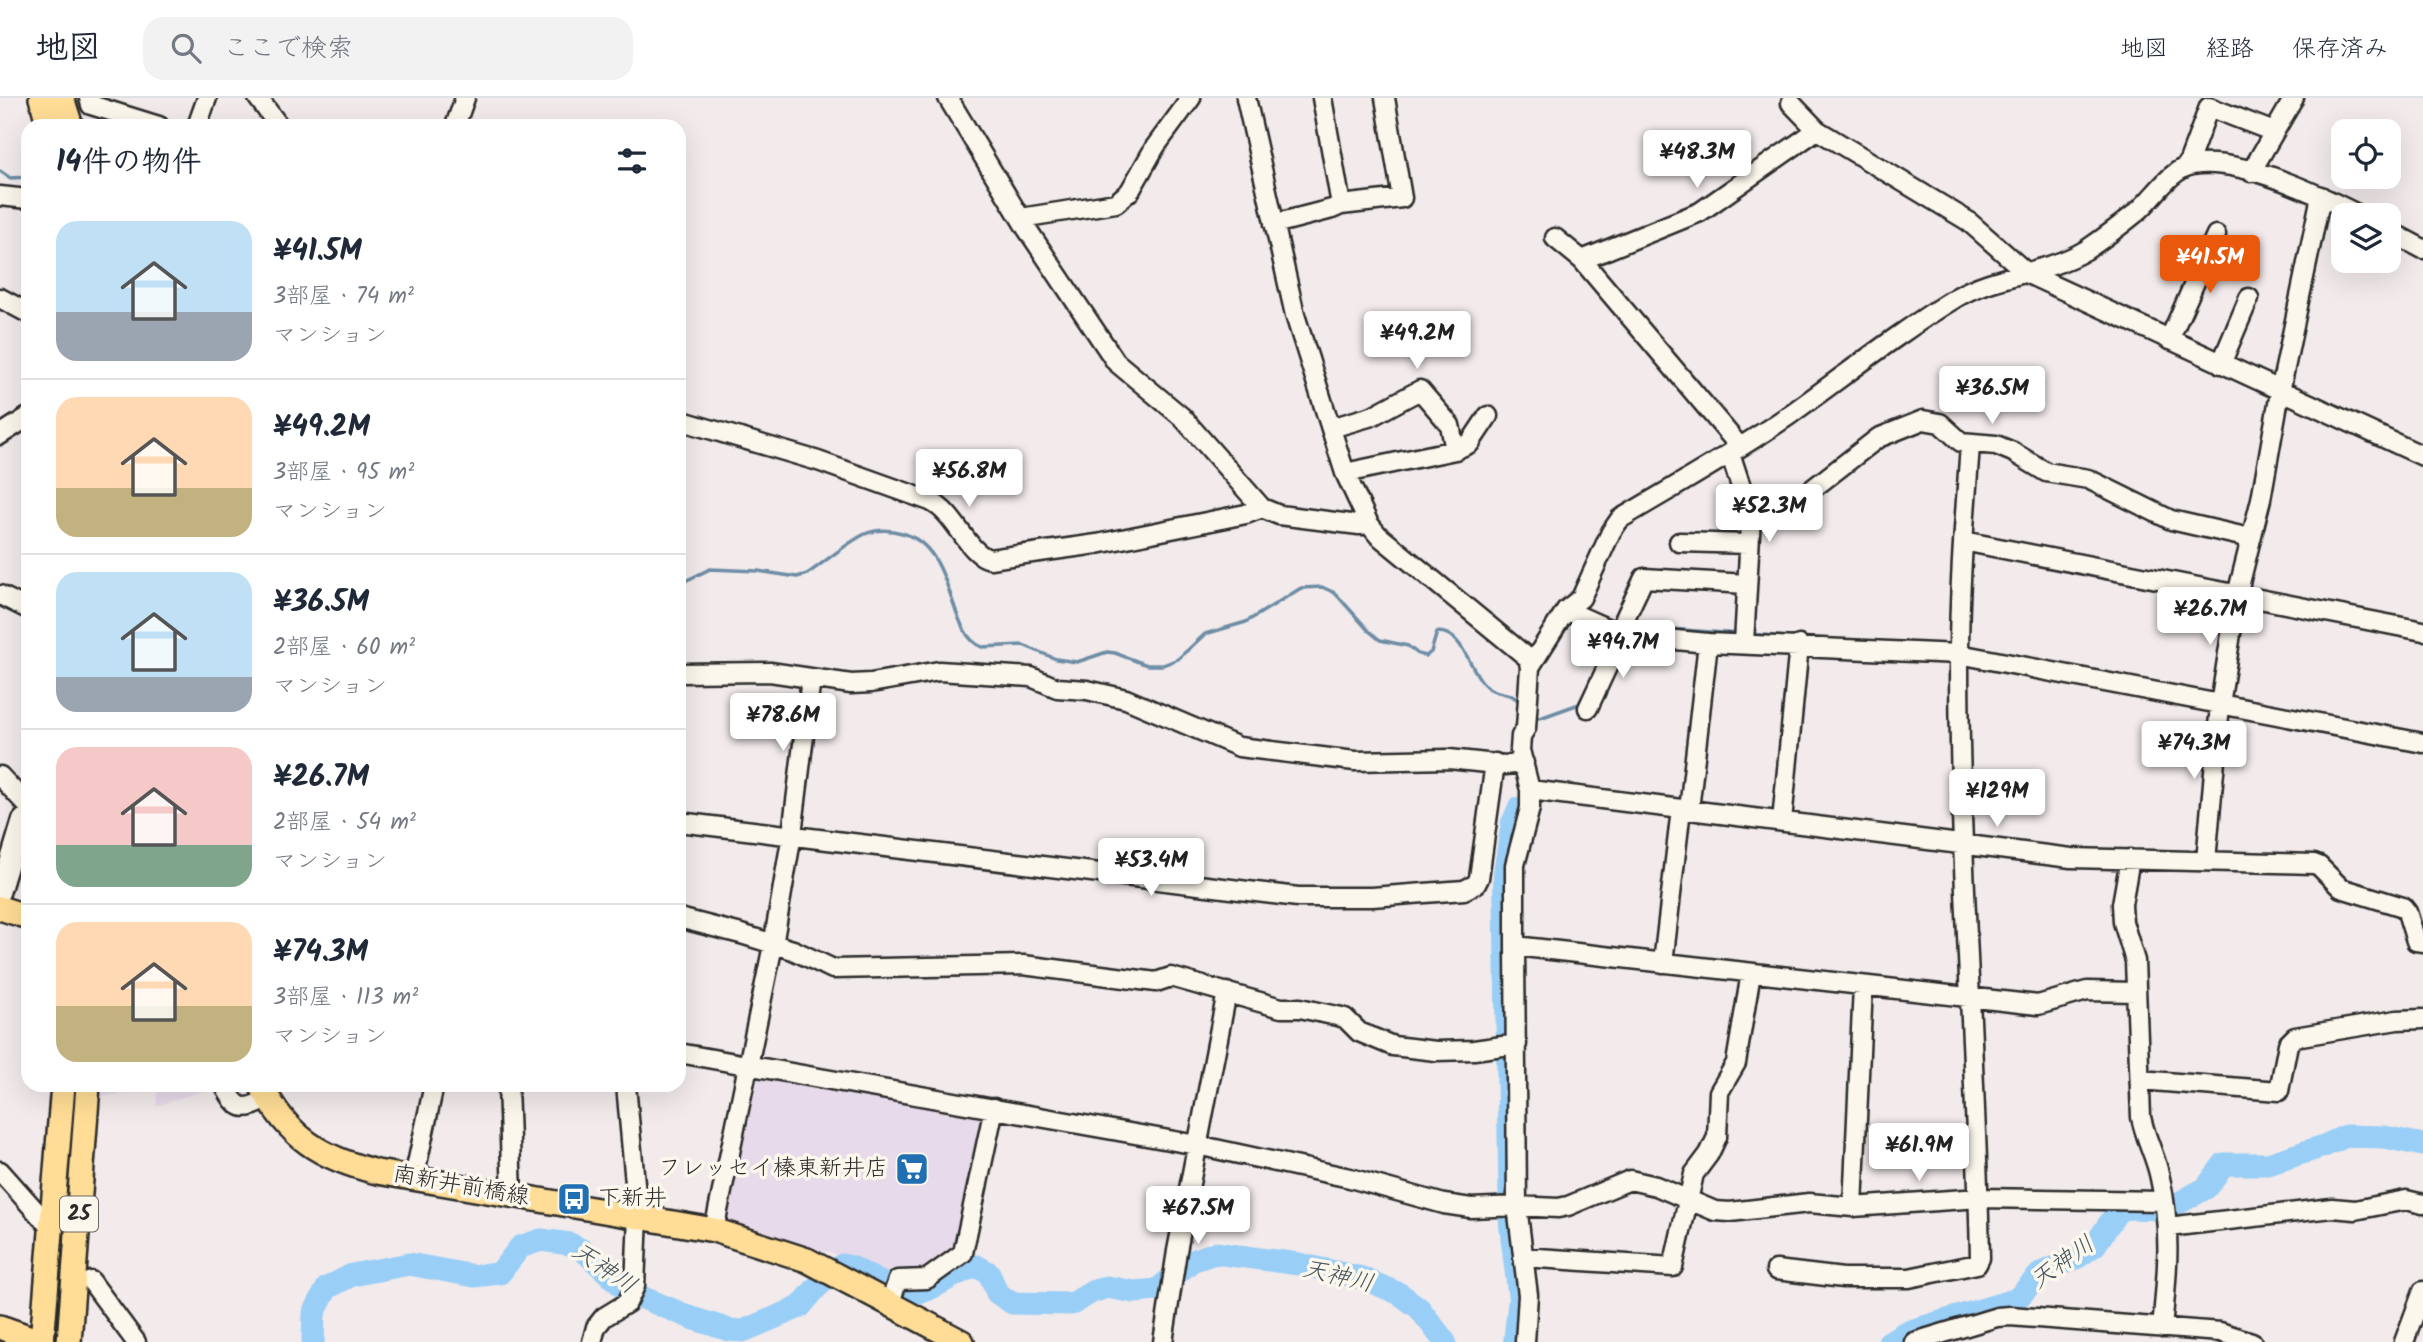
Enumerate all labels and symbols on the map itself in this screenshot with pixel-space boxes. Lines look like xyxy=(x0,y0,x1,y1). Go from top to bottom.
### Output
pin: ¥48.3M xyxy=(1640,130,1754,190)
pin: ¥41.5M xyxy=(2153,236,2267,295)
pin: ¥49.2M xyxy=(1360,312,1474,371)
pin: ¥36.5M xyxy=(1935,366,2049,426)
pin: ¥56.8M xyxy=(912,450,1026,509)
pin: ¥52.3M xyxy=(1712,484,1826,544)
pin: ¥26.7M xyxy=(2153,588,2267,647)
pin: ¥94.7M xyxy=(1566,620,1680,680)
pin: ¥78.6M xyxy=(726,694,840,753)
pin: ¥74.3M xyxy=(2137,722,2251,781)
pin: ¥129M xyxy=(1948,770,2046,829)
pin: ¥53.4M xyxy=(1094,838,1208,898)
pin: ¥61.9M xyxy=(1862,1124,1976,1183)
supermarket icon: フレッセイ榛東新井店 xyxy=(893,1150,931,1188)
place label: フレッセイ榛東新井店 xyxy=(658,1151,888,1187)
street label: 南新井前橋線 xyxy=(390,1156,532,1216)
bus stop icon: 下新井 xyxy=(555,1180,593,1218)
place label: 下新井 xyxy=(598,1181,667,1217)
pin: ¥67.5M xyxy=(1141,1186,1255,1246)
road number: 25 xyxy=(60,1196,98,1232)
water label: 天神川 xyxy=(2022,1226,2104,1300)
water label: 天神川 xyxy=(563,1233,645,1305)
water label: 天神川 xyxy=(1299,1250,1377,1304)

